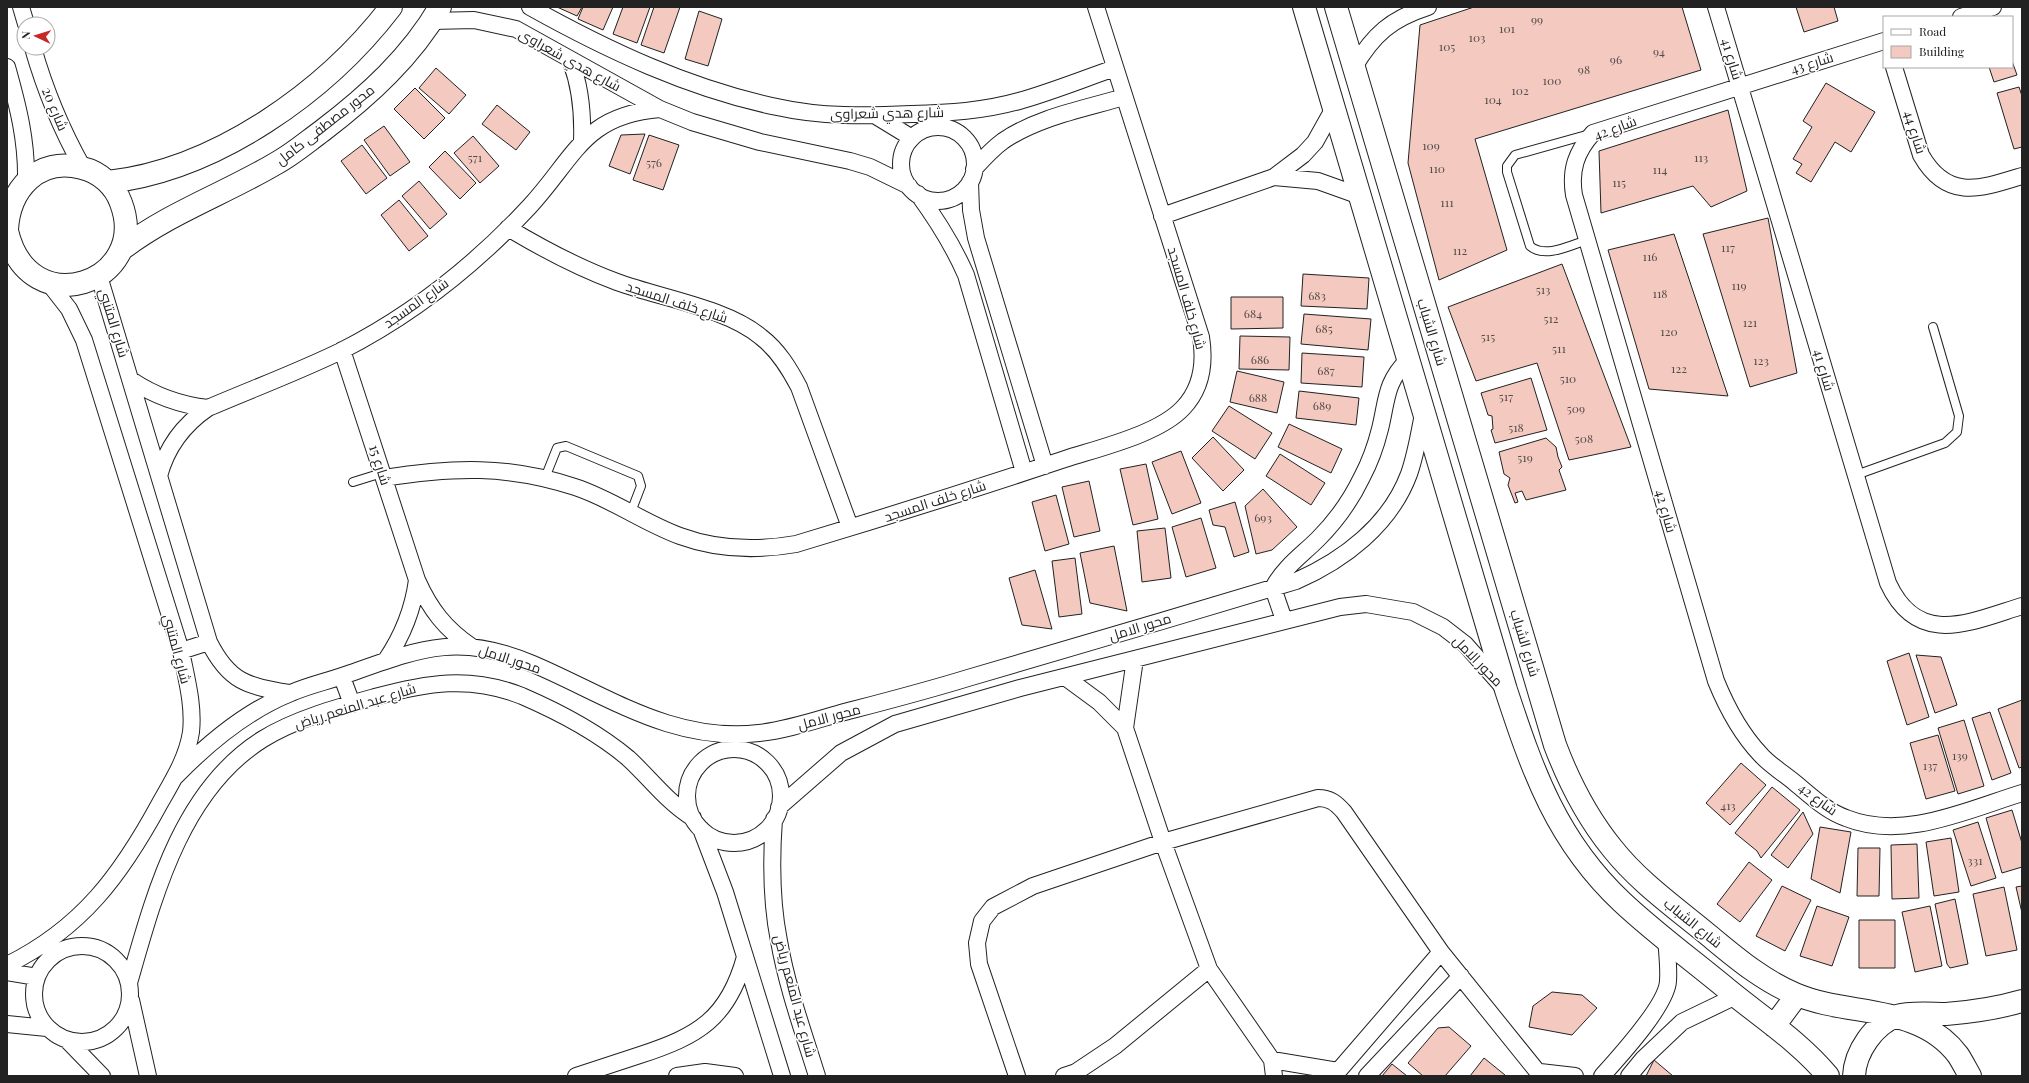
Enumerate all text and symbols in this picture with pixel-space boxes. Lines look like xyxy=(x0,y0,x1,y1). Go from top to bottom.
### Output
house number: 99 xyxy=(1531,11,1543,27)
north arrow xyxy=(16,16,56,56)
legend xyxy=(1883,16,2013,68)
house number: 101 xyxy=(1499,20,1516,36)
text: Road xyxy=(1919,23,1946,39)
street label: شارع هدي شعراوى xyxy=(514,24,625,98)
house number: 103 xyxy=(1468,29,1486,45)
text: N xyxy=(18,31,33,40)
street label: شارع 41 xyxy=(1717,36,1748,82)
house number: 105 xyxy=(1439,38,1455,54)
house number: 94 xyxy=(1653,43,1665,59)
text: Building xyxy=(1919,43,1965,59)
street label: شارع 43 xyxy=(1788,47,1835,78)
house number: 96 xyxy=(1610,51,1622,67)
house number: 98 xyxy=(1578,61,1590,77)
house number: 100 xyxy=(1543,72,1561,88)
street label: محور مصطفى كامل xyxy=(271,80,378,169)
house number: 102 xyxy=(1511,82,1529,98)
street label: شارع 20 xyxy=(38,84,73,134)
house number: 104 xyxy=(1484,91,1502,107)
street label: شارع هدي شعراوى xyxy=(830,102,944,126)
street label: شارع 44 xyxy=(1900,108,1931,156)
street label: شارع 42 xyxy=(1591,111,1639,144)
house number: 109 xyxy=(1422,137,1440,153)
house number: 571 xyxy=(468,149,483,165)
house number: 113 xyxy=(1694,149,1708,165)
house number: 576 xyxy=(646,154,662,170)
house number: 110 xyxy=(1429,160,1445,176)
house number: 114 xyxy=(1653,161,1667,177)
house number: 115 xyxy=(1612,174,1626,190)
house number: 111 xyxy=(1440,194,1454,210)
house number: 117 xyxy=(1721,239,1735,255)
house number: 112 xyxy=(1453,242,1468,258)
street label: شارع خلف المسجد xyxy=(1164,244,1211,351)
house number: 116 xyxy=(1642,248,1658,264)
street label: شارع المسجد xyxy=(379,273,452,332)
street label: شارع خلف المسجد xyxy=(624,276,730,327)
house number: 119 xyxy=(1732,277,1747,293)
house number: 513 xyxy=(1536,281,1550,297)
house number: 118 xyxy=(1652,285,1668,301)
street label: شارع المتنبي xyxy=(92,286,134,361)
house number: 683 xyxy=(1308,287,1326,303)
street label: شارع الشباب xyxy=(1413,296,1452,368)
house number: 684 xyxy=(1244,305,1262,321)
house number: 512 xyxy=(1543,310,1559,326)
house number: 121 xyxy=(1743,314,1758,330)
house number: 685 xyxy=(1315,320,1333,336)
house number: 120 xyxy=(1660,323,1678,339)
house number: 515 xyxy=(1481,328,1495,344)
house number: 511 xyxy=(1552,340,1566,356)
street label: شارع 41 xyxy=(1809,347,1840,393)
house number: 686 xyxy=(1251,351,1269,367)
house number: 123 xyxy=(1753,352,1769,368)
house number: 122 xyxy=(1671,360,1687,376)
house number: 687 xyxy=(1317,362,1335,378)
house number: 510 xyxy=(1560,370,1576,386)
house number: 517 xyxy=(1499,388,1513,404)
house number: 688 xyxy=(1249,389,1267,405)
house number: 689 xyxy=(1313,397,1331,413)
house number: 509 xyxy=(1567,400,1585,416)
house number: 518 xyxy=(1508,419,1524,435)
house number: 508 xyxy=(1575,430,1593,446)
street label: شارع 15 xyxy=(365,442,396,487)
house number: 519 xyxy=(1517,449,1533,465)
street label: شارع خلف المسجد xyxy=(882,475,988,526)
street label: شارع 42 xyxy=(1651,487,1682,535)
house number: 693 xyxy=(1254,509,1272,525)
street label: شارع الشباب xyxy=(1506,607,1545,679)
street label: محور الامل xyxy=(1106,608,1173,645)
street label: شارع المتنبي xyxy=(156,612,196,687)
street label: محور الامل xyxy=(1449,631,1508,690)
street label: محور الامل xyxy=(477,640,544,677)
street label: شارع عبد المنعم رياض xyxy=(292,678,418,734)
street label: محور الامل xyxy=(795,699,862,734)
house number: 139 xyxy=(1952,747,1968,763)
house number: 137 xyxy=(1923,757,1937,773)
street label: شارع 42 xyxy=(1795,778,1842,819)
house number: 413 xyxy=(1720,797,1736,813)
house number: 331 xyxy=(1967,852,1983,868)
street label: شارع الشباب xyxy=(1660,893,1726,952)
street label: شارع عبد المنعم رياض xyxy=(769,932,821,1060)

